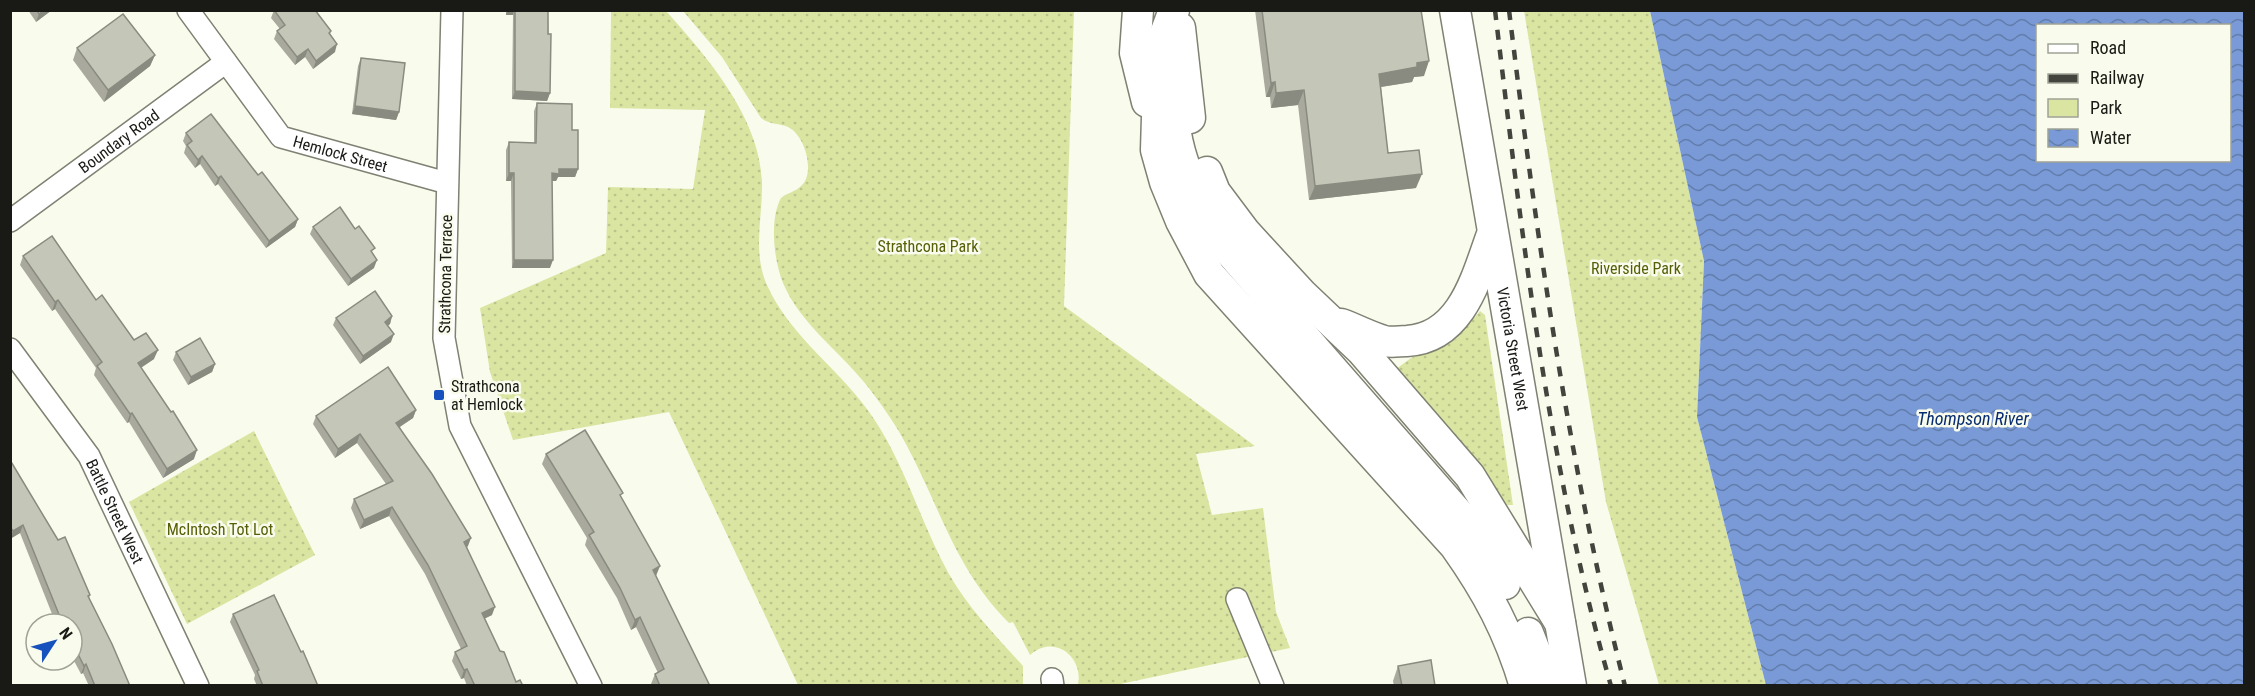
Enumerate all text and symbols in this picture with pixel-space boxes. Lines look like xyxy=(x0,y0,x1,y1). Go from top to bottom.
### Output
legend xyxy=(2036,24,2231,162)
text: Road xyxy=(2090,37,2126,58)
text: Railway xyxy=(2090,67,2145,88)
text: Park xyxy=(2090,97,2122,118)
street label: Boundary Road xyxy=(75,105,163,177)
text: Water xyxy=(2090,127,2132,148)
street label: Hemlock Street xyxy=(291,132,390,176)
street label: Strathcona Terrace xyxy=(435,214,456,334)
park label: Strathcona Park xyxy=(878,237,979,256)
park label: Riverside Park xyxy=(1591,259,1682,278)
street label: Victoria Street West xyxy=(1493,286,1533,413)
place label: Strathcona at Hemlock xyxy=(451,377,524,414)
marker: Strathcona at Hemlock xyxy=(432,388,446,402)
water label: Thompson River xyxy=(1917,408,2029,429)
street label: Battle Street West xyxy=(82,456,148,567)
park label: McIntosh Tot Lot xyxy=(167,520,274,539)
north arrow xyxy=(24,612,84,672)
text: N xyxy=(55,624,76,643)

